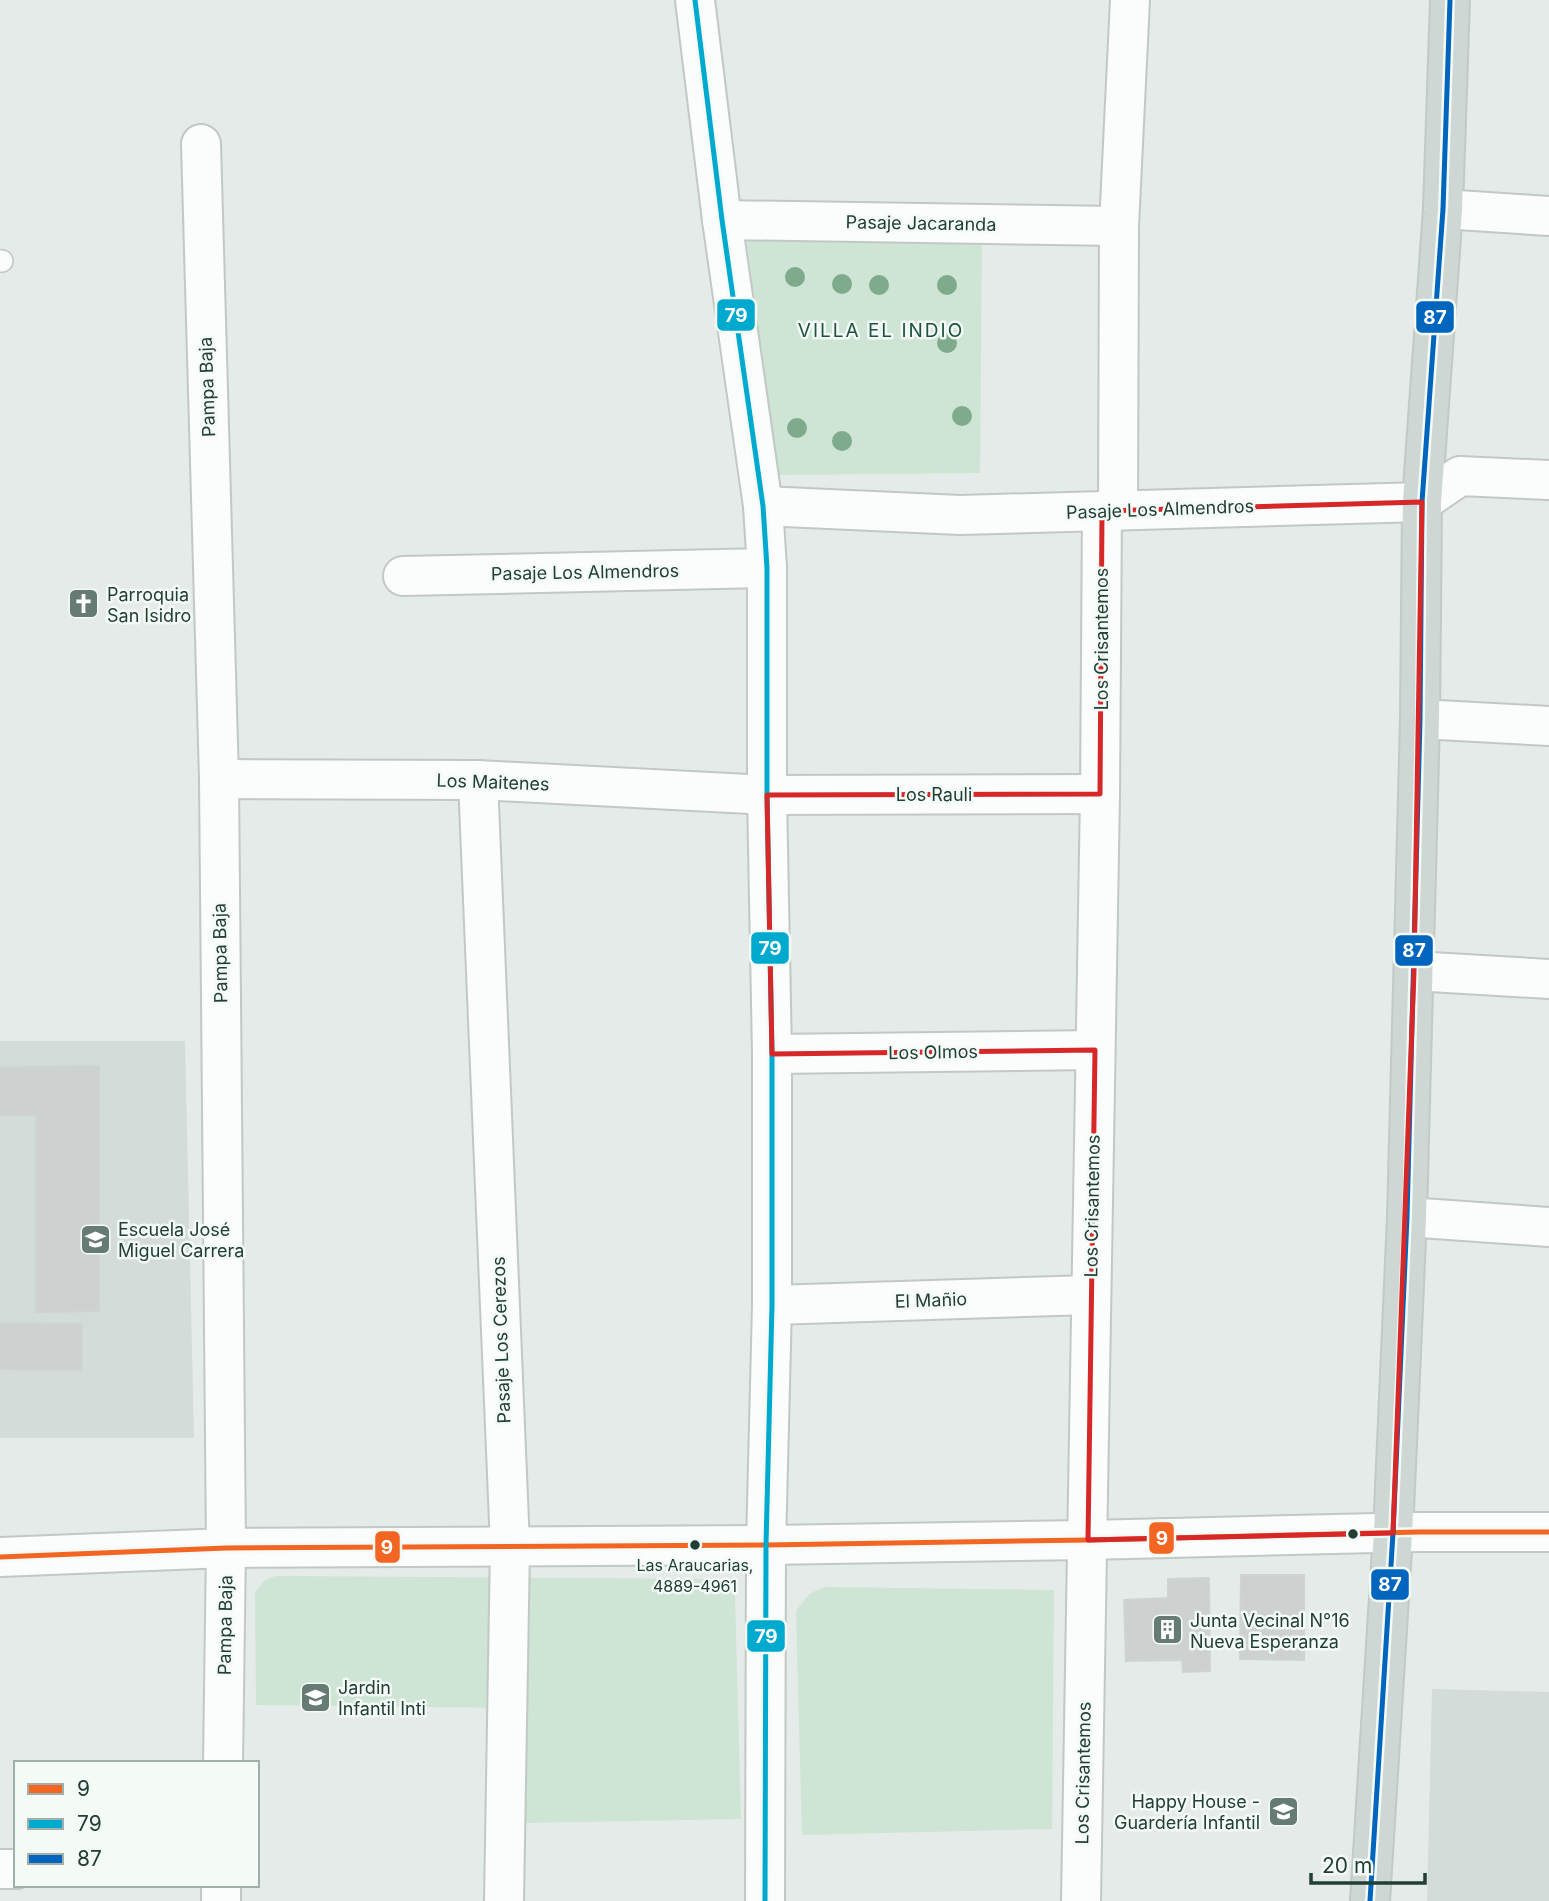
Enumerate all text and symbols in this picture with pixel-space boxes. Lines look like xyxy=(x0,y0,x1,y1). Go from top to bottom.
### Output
street label: Pasaje Jacaranda xyxy=(845,211,997,235)
line badge: 79 xyxy=(716,298,756,332)
line badge: 87 xyxy=(1415,300,1455,334)
text: 79 xyxy=(724,304,748,327)
text: 87 xyxy=(1423,306,1447,329)
district label: VILLA EL INDIO xyxy=(798,319,964,342)
street label: Pampa Baja xyxy=(195,337,219,437)
street label: Pasaje Los Almendros xyxy=(1066,495,1254,523)
street label: Pasaje Los Almendros xyxy=(491,560,679,584)
street label: Los Crisantemos xyxy=(1091,568,1112,710)
place label: Parroquia San Isidro xyxy=(107,584,191,626)
church icon: Parroquia San Isidro xyxy=(67,587,101,621)
street label: Los Maitenes xyxy=(436,770,550,794)
street label: Los Rauli xyxy=(896,784,972,805)
street label: Pampa Baja xyxy=(209,903,231,1003)
line badge: 79 xyxy=(750,931,790,965)
line badge: 87 xyxy=(1394,934,1434,967)
text: 79 xyxy=(758,937,782,960)
text: 87 xyxy=(1402,939,1426,962)
street label: Los Olmos xyxy=(888,1041,978,1063)
street label: Los Crisantemos xyxy=(1080,1135,1104,1277)
place label: Escuela José Miguel Carrera xyxy=(118,1219,244,1261)
school or university icon: Escuela José Miguel Carrera xyxy=(78,1222,112,1256)
street label: Pasaje Los Cerezos xyxy=(488,1256,514,1424)
street label: El Mañio xyxy=(894,1288,968,1312)
line badge: 9 xyxy=(1148,1521,1175,1555)
text: 9 xyxy=(1156,1527,1168,1550)
unlabelled marker xyxy=(1346,1527,1360,1541)
line badge: 9 xyxy=(374,1530,401,1564)
text: 9 xyxy=(381,1536,393,1559)
marker: Las Araucarias, 4889-4961 xyxy=(688,1538,702,1552)
place label: Las Araucarias, 4889-4961 xyxy=(637,1555,753,1596)
line badge: 87 xyxy=(1370,1568,1410,1601)
text: 87 xyxy=(1378,1573,1402,1596)
street label: Pampa Baja xyxy=(214,1575,236,1675)
place label: Junta Vecinal N°16 Nueva Esperanza xyxy=(1190,1610,1350,1652)
building icon: Junta Vecinal N°16 Nueva Esperanza xyxy=(1150,1613,1184,1647)
line badge: 79 xyxy=(746,1619,786,1653)
text: 79 xyxy=(754,1625,778,1648)
place label: Jardin Infantil Inti xyxy=(338,1677,426,1719)
school or university icon: Jardin Infantil Inti xyxy=(298,1680,332,1714)
street label: Los Crisantemos xyxy=(1071,1702,1095,1844)
legend xyxy=(14,1761,259,1887)
text: 9 xyxy=(77,1776,90,1801)
place label: Happy House - Guardería Infantil xyxy=(1114,1791,1260,1833)
school or university icon: Happy House - Guardería Infantil xyxy=(1266,1794,1300,1828)
text: 79 xyxy=(77,1811,102,1836)
scale bar xyxy=(1311,1842,1425,1886)
text: 87 xyxy=(77,1846,102,1871)
text: 20 m xyxy=(1322,1853,1372,1878)

